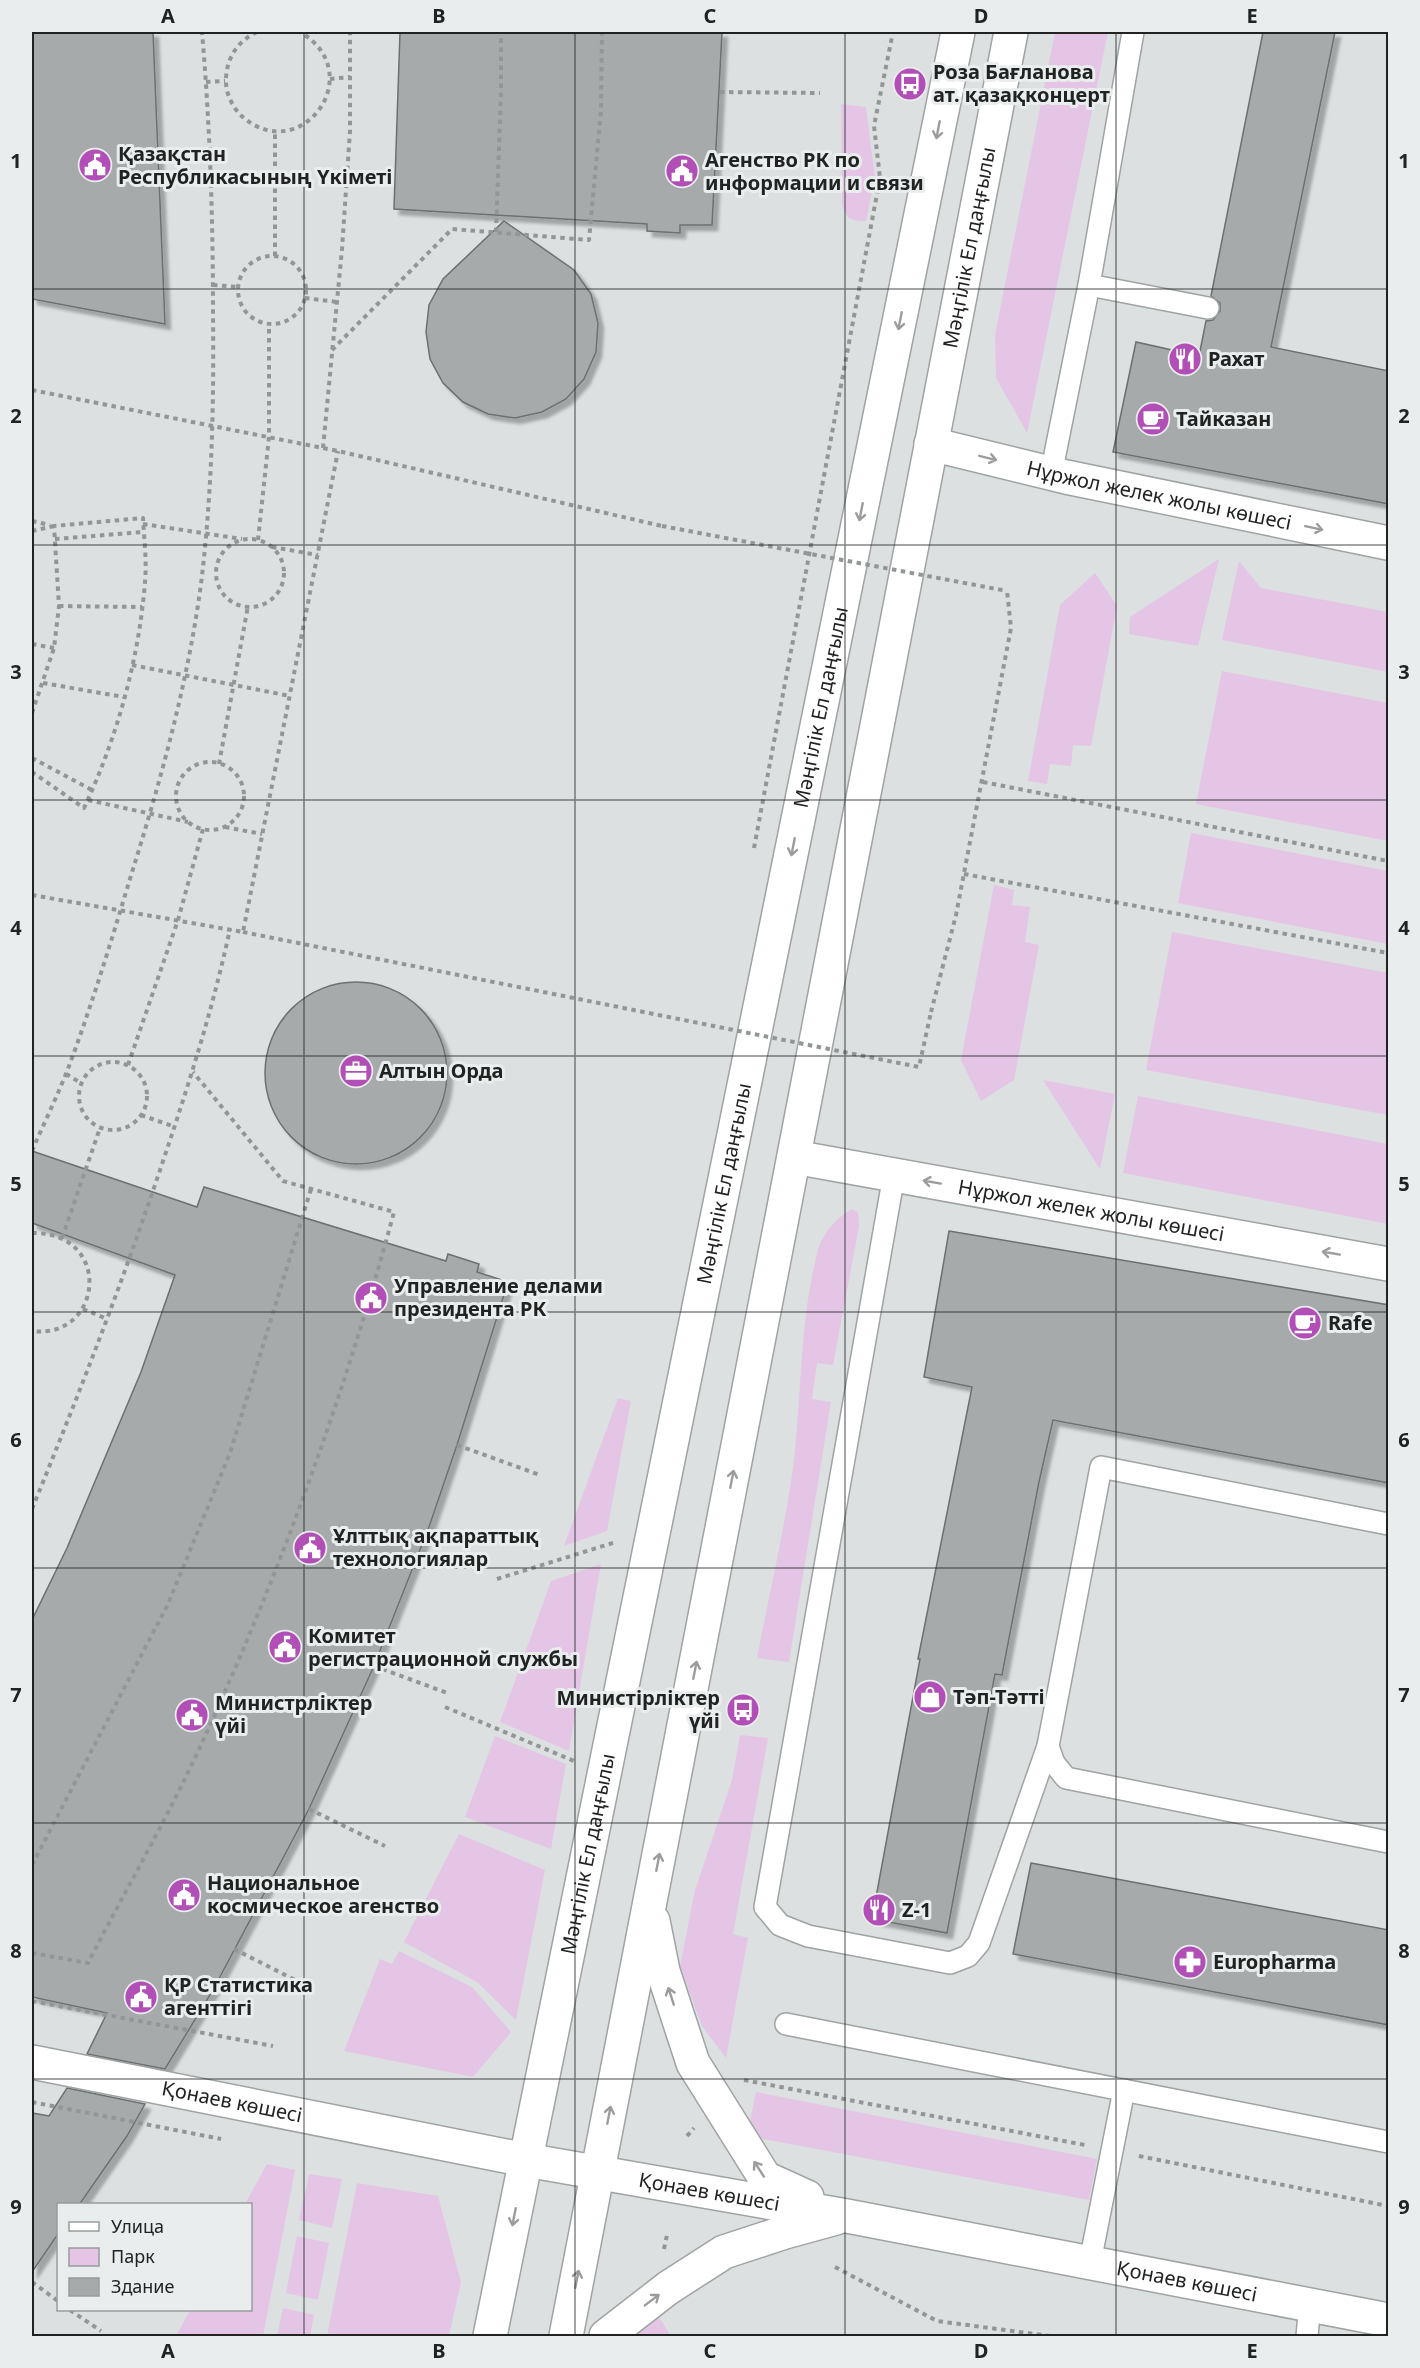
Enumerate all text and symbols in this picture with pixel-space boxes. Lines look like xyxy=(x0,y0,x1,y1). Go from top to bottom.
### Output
text: A xyxy=(161,2,175,29)
text: B xyxy=(432,2,446,29)
text: C xyxy=(704,2,717,29)
text: D xyxy=(974,2,988,29)
text: E xyxy=(1246,2,1258,29)
place label: Роза Бағланова ат. қазақконцерт xyxy=(933,58,1110,108)
bus stop icon: Роза Бағланова ат. қазақконцерт xyxy=(892,66,928,102)
one-way arrow xyxy=(932,120,943,139)
place label: Қазақстан Республикасының Үкіметі xyxy=(118,140,392,190)
street label: Мәңгілік Ел даңғылы xyxy=(936,145,1002,350)
place label: Агенство РК по информации и связи xyxy=(705,146,924,196)
text: 1 xyxy=(10,147,22,174)
public building icon: Қазақстан Республикасының Үкіметі xyxy=(77,147,113,183)
text: 1 xyxy=(1398,147,1410,174)
public building icon: Агенство РК по информации и связи xyxy=(664,153,700,189)
one-way arrow xyxy=(893,311,905,330)
restaurant icon: Рахат xyxy=(1167,341,1203,377)
place label: Рахат xyxy=(1208,345,1264,372)
cafe icon: Тайказан xyxy=(1135,401,1171,437)
text: 2 xyxy=(10,402,22,429)
text: 2 xyxy=(1398,402,1410,429)
place label: Тайказан xyxy=(1176,405,1271,432)
one-way arrow xyxy=(978,453,997,465)
street label: Нұржол желек жолы көшесі xyxy=(1024,454,1294,536)
one-way arrow xyxy=(855,502,866,521)
one-way arrow xyxy=(1304,523,1323,534)
street label: Мәңгілік Ел даңғылы xyxy=(787,604,854,810)
text: 3 xyxy=(10,658,22,685)
text: 3 xyxy=(1398,658,1410,685)
one-way arrow xyxy=(787,837,798,857)
text: 4 xyxy=(10,914,22,941)
text: 4 xyxy=(1398,914,1410,941)
office icon: Алтын Орда xyxy=(338,1053,374,1089)
place label: Алтын Орда xyxy=(379,1057,504,1084)
street label: Мәңгілік Ел даңғылы xyxy=(690,1081,757,1286)
text: 5 xyxy=(10,1170,22,1197)
text: 5 xyxy=(1398,1170,1410,1197)
street label: Нұржол желек жолы көшесі xyxy=(956,1173,1227,1247)
one-way arrow xyxy=(923,1176,943,1187)
one-way arrow xyxy=(1322,1247,1341,1258)
place label: Управление делами президента РК xyxy=(394,1272,603,1322)
public building icon: Управление делами президента РК xyxy=(353,1280,389,1316)
cafe icon: Rafe xyxy=(1287,1305,1323,1341)
place label: Rafe xyxy=(1328,1309,1373,1336)
text: 6 xyxy=(10,1426,22,1453)
text: 6 xyxy=(1398,1426,1410,1453)
one-way arrow xyxy=(727,1470,738,1489)
place label: Ұлттық ақпараттық технологиялар xyxy=(333,1522,538,1572)
public building icon: Ұлттық ақпараттық технологиялар xyxy=(292,1530,328,1566)
place label: Комитет регистрационной службы xyxy=(308,1622,578,1672)
public building icon: Комитет регистрационной службы xyxy=(267,1629,303,1665)
one-way arrow xyxy=(690,1661,701,1681)
shop icon: Тәп-Тәтті xyxy=(912,1679,948,1715)
text: 7 xyxy=(10,1681,22,1708)
text: 7 xyxy=(1398,1681,1410,1708)
place label: Тәп-Тәтті xyxy=(953,1683,1045,1710)
place label: Министірліктер үйі xyxy=(556,1684,720,1734)
place label: Министрліктер үйі xyxy=(215,1689,372,1739)
bus stop icon: Министірліктер үйі xyxy=(725,1692,761,1728)
public building icon: Министрліктер үйі xyxy=(174,1697,210,1733)
street label: Мәңгілік Ел даңғылы xyxy=(554,1751,621,1957)
one-way arrow xyxy=(653,1853,664,1872)
place label: Национальное космическое агенство xyxy=(207,1869,439,1919)
public building icon: Национальное космическое агенство xyxy=(166,1877,202,1913)
restaurant icon: Z-1 xyxy=(861,1892,897,1928)
place label: Z-1 xyxy=(902,1896,931,1923)
text: 8 xyxy=(10,1937,22,1964)
text: 8 xyxy=(1398,1937,1410,1964)
pharmacy icon: Europharma xyxy=(1172,1944,1208,1980)
place label: Europharma xyxy=(1213,1948,1336,1975)
place label: ҚР Статистика агенттігі xyxy=(164,1971,313,2021)
public building icon: ҚР Статистика агенттігі xyxy=(123,1979,159,2015)
one-way arrow xyxy=(665,1987,676,2006)
street label: Қонаев көшесі xyxy=(160,2074,305,2128)
one-way arrow xyxy=(604,2106,615,2125)
one-way arrow xyxy=(753,2161,765,2178)
street label: Қонаев көшесі xyxy=(637,2166,782,2217)
text: 9 xyxy=(10,2193,22,2220)
text: 9 xyxy=(1398,2193,1410,2220)
legend xyxy=(57,2203,252,2311)
one-way arrow xyxy=(508,2207,519,2227)
text: Улица xyxy=(111,2214,164,2238)
text: Парк xyxy=(111,2244,155,2268)
street label: Қонаев көшесі xyxy=(1114,2254,1260,2308)
one-way arrow xyxy=(572,2270,583,2289)
text: Здание xyxy=(111,2274,175,2298)
one-way arrow xyxy=(643,2294,659,2307)
text: A xyxy=(161,2337,175,2364)
text: B xyxy=(432,2337,446,2364)
text: C xyxy=(704,2337,717,2364)
text: D xyxy=(974,2337,988,2364)
text: E xyxy=(1246,2337,1258,2364)

